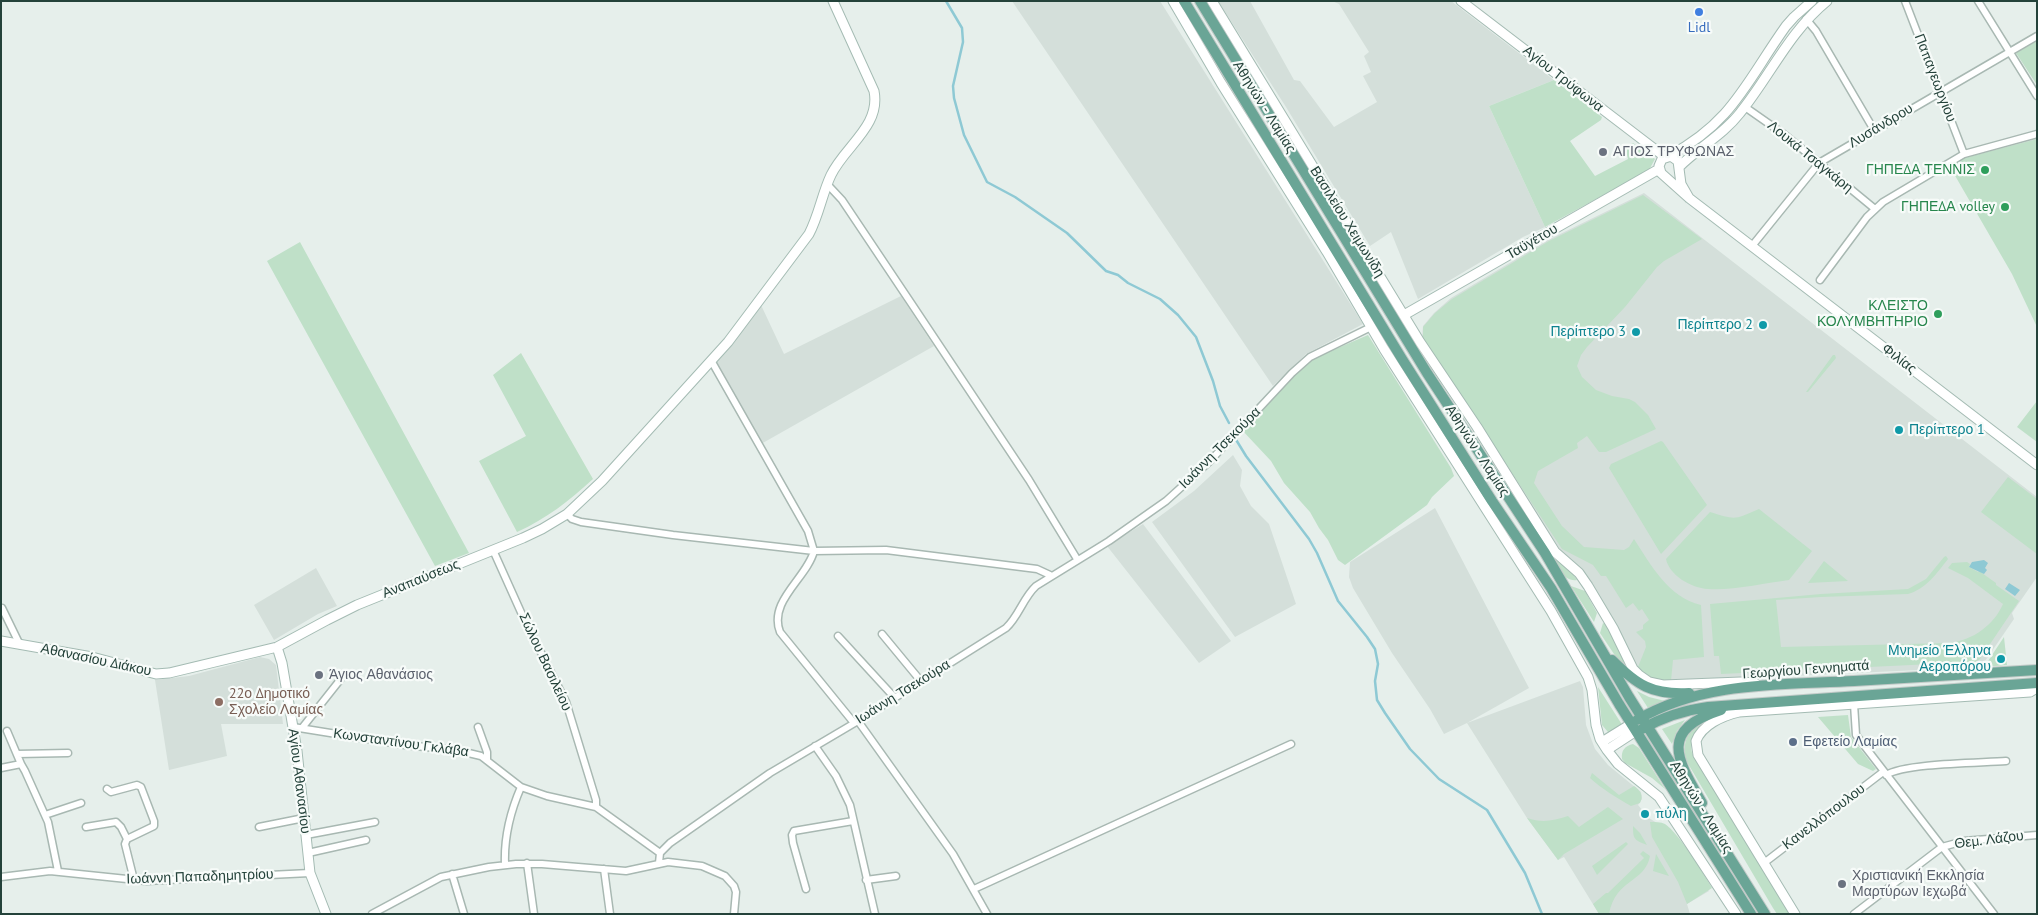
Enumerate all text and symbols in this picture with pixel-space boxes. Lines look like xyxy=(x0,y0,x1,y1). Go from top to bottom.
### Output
marker: Lidl xyxy=(1693,6,1705,18)
place label: Lidl xyxy=(1688,20,1710,36)
street label: Παπαγεωργίου xyxy=(1910,31,1960,125)
street label: Αγίου Τρύφωνα xyxy=(1519,42,1607,116)
street label: Αθηνών - Λαμίας xyxy=(1229,58,1299,156)
street label: Λυσάνδρου xyxy=(1846,100,1916,152)
street label: Λουκά Τσαγκάρη xyxy=(1764,117,1856,197)
place label: ΑΓΙΟΣ ΤΡΥΦΩΝΑΣ xyxy=(1613,144,1734,160)
marker: ΑΓΙΟΣ ΤΡΥΦΩΝΑΣ xyxy=(1597,146,1609,158)
place label: ΓΗΠΕΔΑ ΤΕΝΝΙΣ xyxy=(1866,162,1975,178)
street label: Βασιλείου Χειμωνίδη xyxy=(1306,163,1388,281)
marker: ΓΗΠΕΔΑ ΤΕΝΝΙΣ xyxy=(1979,164,1991,176)
place label: ΓΗΠΕΔΑ volley xyxy=(1901,199,1995,215)
marker: ΓΗΠΕΔΑ volley xyxy=(1999,201,2011,213)
street label: Ταϋγέτου xyxy=(1503,221,1561,263)
place label: ΚΛΕΙΣΤΟ ΚΟΛΥΜΒΗΤΗΡΙΟ xyxy=(1817,298,1928,331)
marker: ΚΛΕΙΣΤΟ ΚΟΛΥΜΒΗΤΗΡΙΟ xyxy=(1932,308,1944,320)
place label: Περίπτερο 2 xyxy=(1677,317,1753,333)
marker: Περίπτερο 2 xyxy=(1757,319,1769,331)
place label: Περίπτερο 3 xyxy=(1550,324,1626,340)
marker: Περίπτερο 3 xyxy=(1630,326,1642,338)
street label: Φιλίας xyxy=(1878,340,1920,378)
street label: Αθηνών - Λαμίας xyxy=(1441,402,1513,500)
street label: Ιωάννη Τσεκούρα xyxy=(1176,404,1264,492)
place label: Περίπτερο 1 xyxy=(1909,422,1985,438)
marker: Περίπτερο 1 xyxy=(1893,424,1905,436)
street label: Αναπαύσεως xyxy=(380,556,462,602)
street label: Σώλου Βασιλείου xyxy=(515,610,575,714)
street label: Αθανασίου Διάκου xyxy=(39,640,153,680)
place label: Μνημείο Έλληνα Αεροπόρου xyxy=(1888,643,1991,676)
marker: Μνημείο Έλληνα Αεροπόρου xyxy=(1995,653,2007,665)
street label: Ιωάννη Τσεκούρα xyxy=(852,656,954,728)
street label: Γεωργίου Γεννηματά xyxy=(1742,657,1870,683)
place label: Άγιος Αθανάσιος xyxy=(329,667,433,683)
marker: Άγιος Αθανάσιος xyxy=(313,669,325,681)
place label: 22ο Δημοτικό Σχολείο Λαμίας xyxy=(229,686,323,719)
marker: 22ο Δημοτικό Σχολείο Λαμίας xyxy=(213,696,225,708)
street label: Κωνσταντίνου Γκλάβα xyxy=(332,725,470,761)
street label: Αγίου Αθανασίου xyxy=(284,727,314,835)
place label: Εφετείο Λαμίας xyxy=(1803,734,1897,750)
marker: Εφετείο Λαμίας xyxy=(1787,736,1799,748)
street label: Αθηνών - Λαμίας xyxy=(1666,758,1736,856)
street label: Κανελλόπουλου xyxy=(1779,780,1869,854)
place label: πύλη xyxy=(1655,806,1687,822)
marker: πύλη xyxy=(1639,808,1651,820)
street label: Θεμ. Λάζου xyxy=(1953,827,2025,853)
street label: Ιωάννη Παπαδημητρίου xyxy=(126,866,274,888)
place label: Χριστιανική Εκκλησία Μαρτύρων Ιεχωβά xyxy=(1852,868,1984,900)
marker: Χριστιανική Εκκλησία Μαρτύρων Ιεχωβά xyxy=(1836,878,1848,890)

